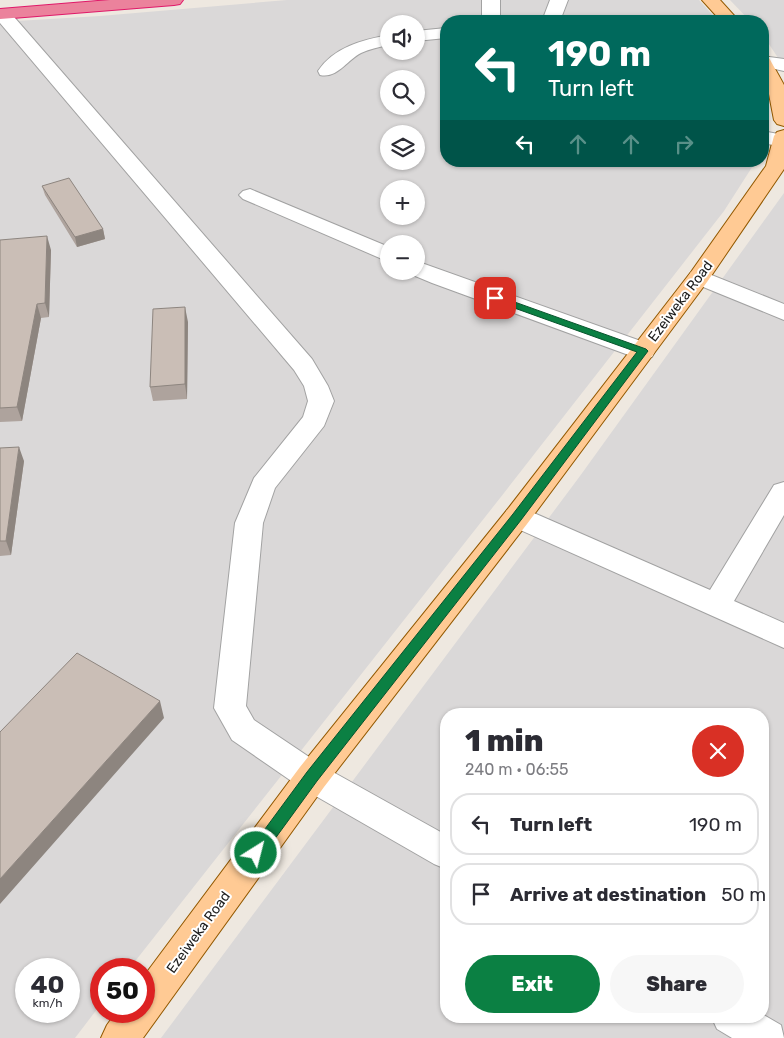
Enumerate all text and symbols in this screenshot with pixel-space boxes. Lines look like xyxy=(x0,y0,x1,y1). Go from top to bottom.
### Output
map controls xyxy=(380,15,425,280)
button: sound xyxy=(380,15,425,60)
text: 190 m xyxy=(548,33,651,75)
icon: left xyxy=(465,35,530,100)
button: search xyxy=(380,70,425,115)
text: Turn left xyxy=(548,75,634,102)
button: layers xyxy=(380,125,425,170)
icon: left xyxy=(511,130,539,158)
icon: ahead xyxy=(564,130,592,158)
icon: ahead xyxy=(617,130,645,158)
icon: right xyxy=(670,130,698,158)
button: + xyxy=(380,180,425,225)
button: − xyxy=(380,235,425,280)
street label: Ezeiweka Road xyxy=(644,257,716,345)
pin xyxy=(474,277,516,319)
icon: arrive xyxy=(481,284,509,312)
text: 1 min xyxy=(465,723,543,759)
button: close xyxy=(692,725,744,777)
text: 240 m · 06:55 xyxy=(465,760,569,779)
icon: left xyxy=(467,810,495,838)
text: Turn left xyxy=(510,813,592,836)
text: 190 m xyxy=(689,813,742,836)
position arrow xyxy=(229,826,281,878)
icon: arrive xyxy=(467,880,495,908)
text: Arrive at destination xyxy=(510,883,706,906)
text: 50 m xyxy=(721,883,766,906)
street label: Ezeiweka Road xyxy=(163,888,234,977)
button: Exit xyxy=(465,955,600,1013)
button: Share xyxy=(610,955,744,1013)
speed limit sign: 50 xyxy=(90,958,155,1023)
text: 40 xyxy=(30,970,65,999)
text: km/h xyxy=(33,996,62,1010)

